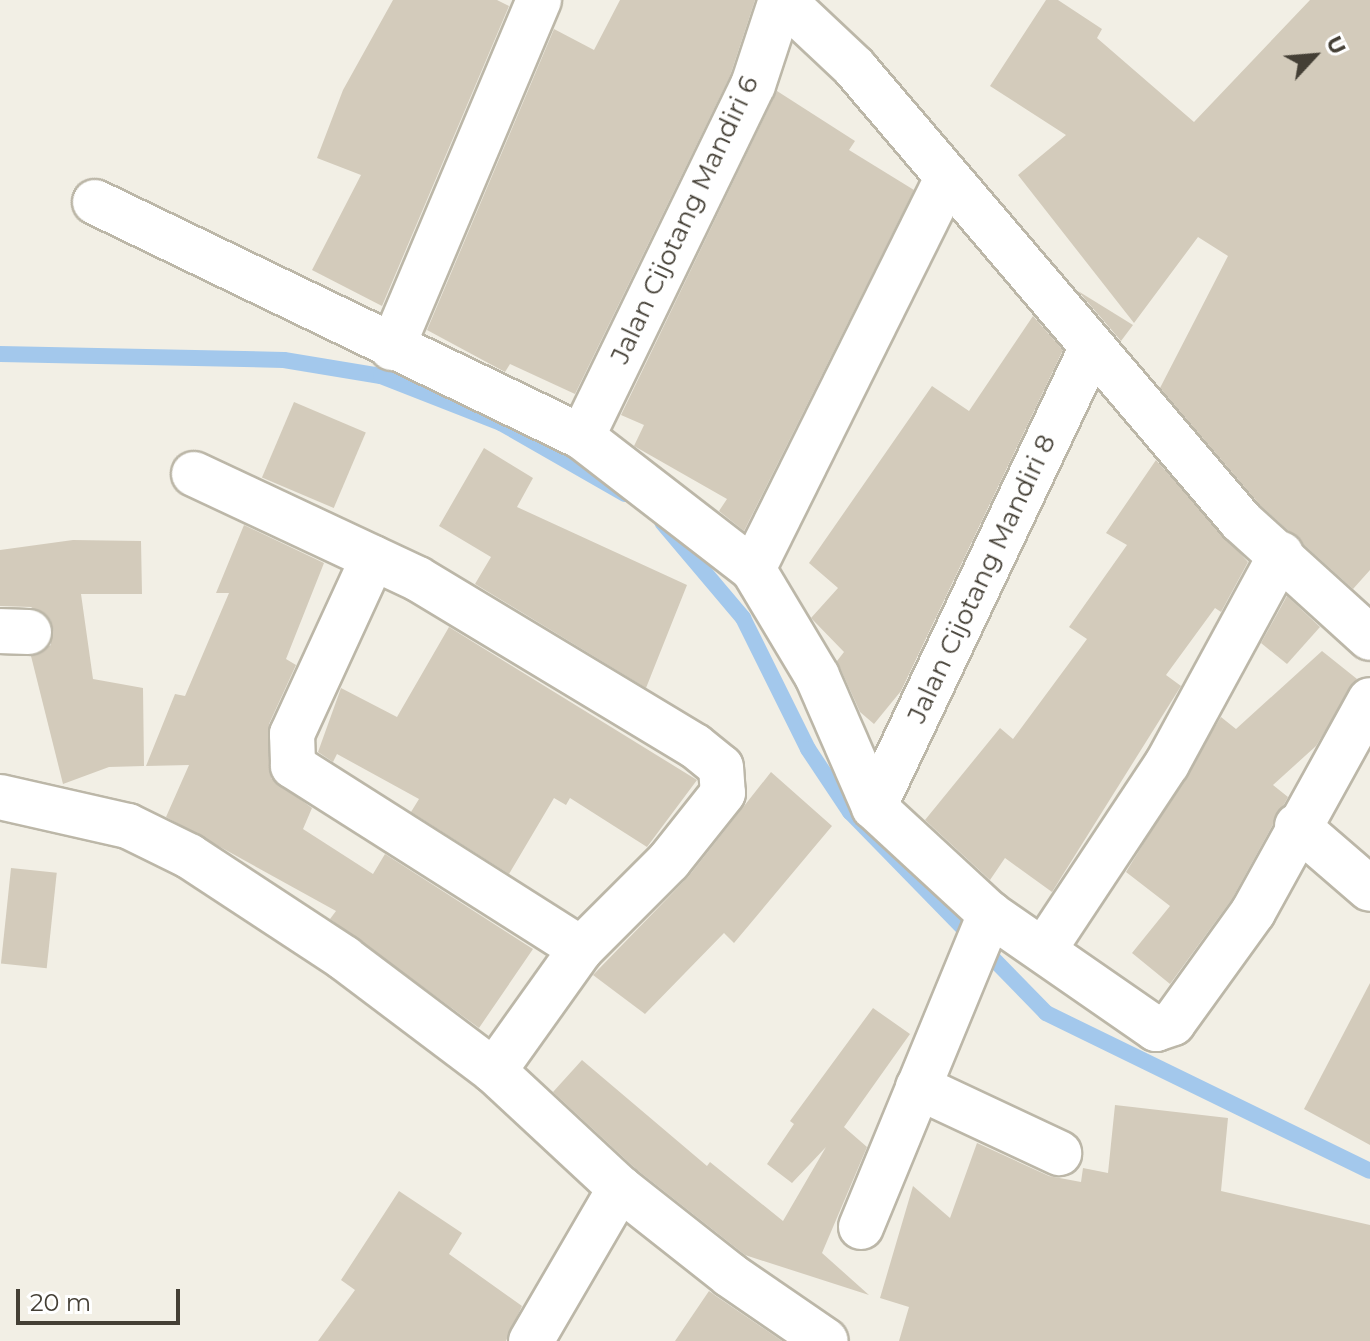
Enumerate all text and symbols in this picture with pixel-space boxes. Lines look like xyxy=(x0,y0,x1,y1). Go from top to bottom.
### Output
north arrow xyxy=(1274,16,1354,96)
text: U xyxy=(1320,32,1352,59)
street label: Jalan Cijotang Mandiri 6 xyxy=(605,71,765,369)
street label: Jalan Cijotang Mandiri 8 xyxy=(901,430,1063,728)
scale bar xyxy=(20,1273,184,1323)
text: 20 m xyxy=(30,1288,91,1317)

